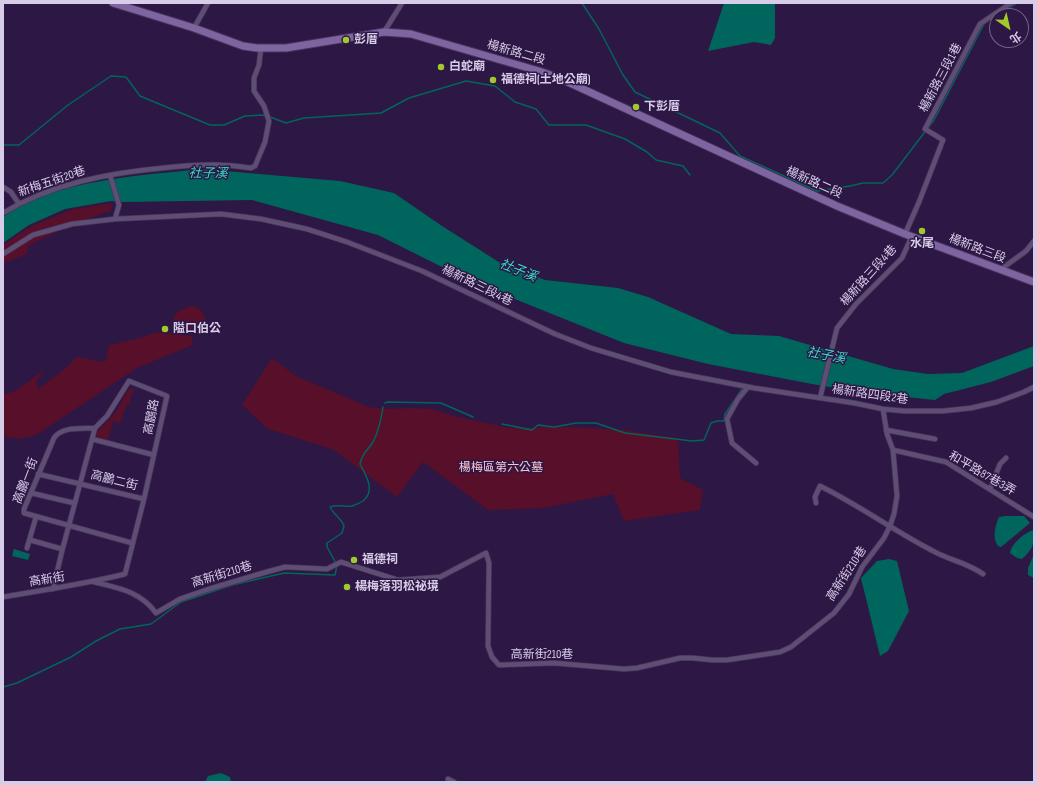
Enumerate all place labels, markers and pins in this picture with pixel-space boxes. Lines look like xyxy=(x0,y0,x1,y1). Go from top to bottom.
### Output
place label: 彭厝 xyxy=(354,33,378,47)
marker: 彭厝 xyxy=(341,35,351,45)
place label: 白蛇廟 xyxy=(449,60,485,74)
marker: 白蛇廟 xyxy=(436,62,446,72)
place label: 福德祠(土地公廟) xyxy=(501,73,591,87)
marker: 福德祠(土地公廟) xyxy=(488,75,498,85)
place label: 下彭厝 xyxy=(644,100,680,114)
marker: 下彭厝 xyxy=(631,102,641,112)
marker: 水尾 xyxy=(917,226,927,236)
place label: 水尾 xyxy=(910,237,934,251)
place label: 隘口伯公 xyxy=(173,322,221,336)
marker: 隘口伯公 xyxy=(160,324,170,334)
place label: 福德祠 xyxy=(362,553,398,567)
marker: 福德祠 xyxy=(349,555,359,565)
place label: 楊梅落羽松祕境 xyxy=(355,580,439,594)
marker: 楊梅落羽松祕境 xyxy=(342,582,352,592)

